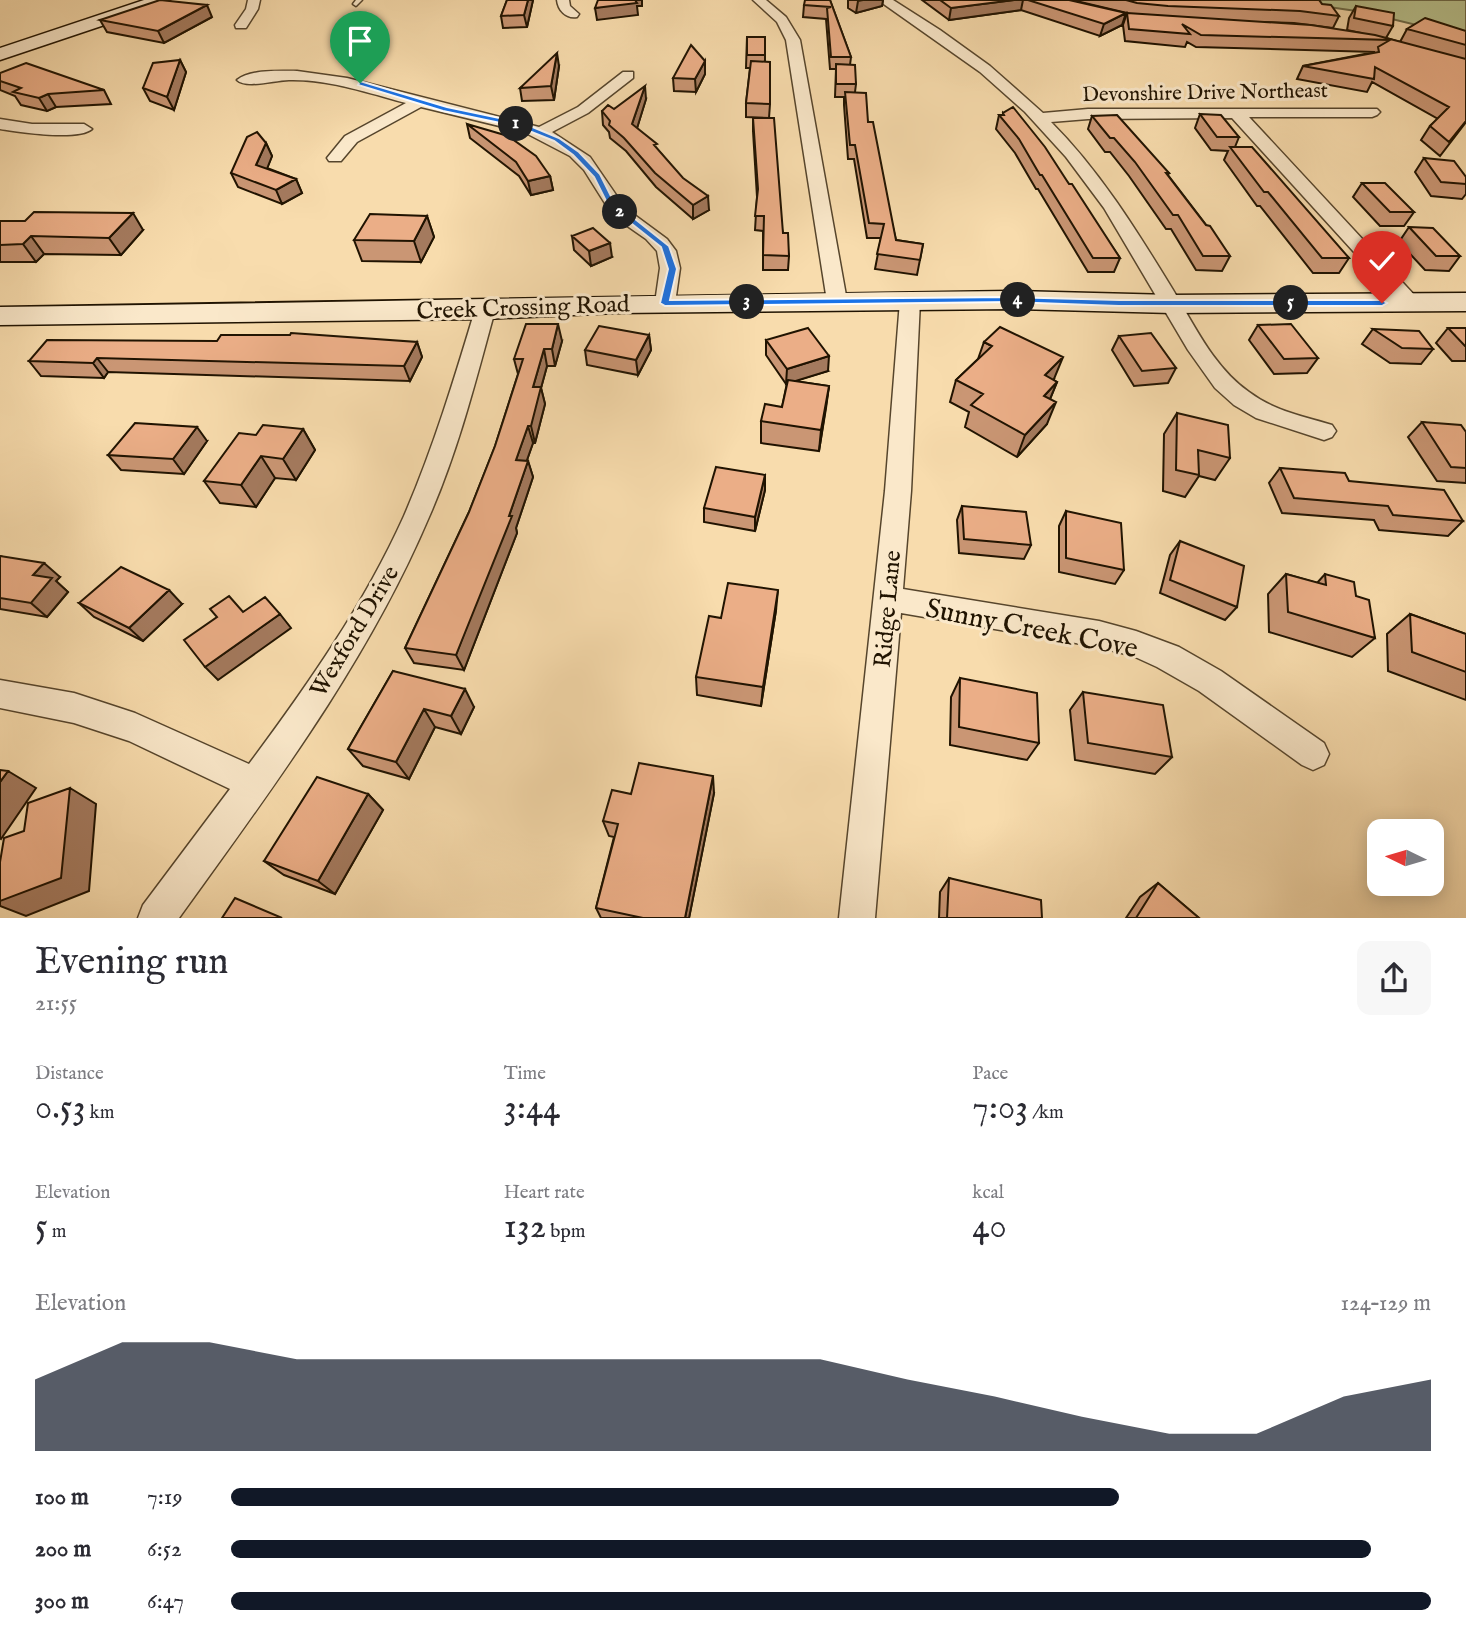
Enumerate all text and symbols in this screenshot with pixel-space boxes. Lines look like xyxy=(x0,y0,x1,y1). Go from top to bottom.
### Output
pin xyxy=(330,11,390,83)
icon: arrive xyxy=(341,22,379,60)
street label: Devonshire Drive Northeast xyxy=(1082,78,1328,109)
pin: 1 xyxy=(498,106,534,142)
text: 1 xyxy=(512,111,519,135)
pin: 2 xyxy=(602,194,638,230)
text: 2 xyxy=(615,199,624,223)
pin xyxy=(1352,231,1412,303)
icon: check xyxy=(1363,242,1401,280)
pin: 4 xyxy=(1000,282,1036,318)
pin: 3 xyxy=(730,284,764,320)
pin: 5 xyxy=(1274,286,1308,320)
text: 4 xyxy=(1013,287,1022,311)
street label: Creek Crossing Road xyxy=(416,289,630,328)
text: 3 xyxy=(743,289,750,313)
text: 5 xyxy=(1287,290,1294,314)
street label: Ridge Lane xyxy=(868,549,909,669)
street label: Wexford Drive xyxy=(304,560,407,703)
street label: Sunny Creek Cove xyxy=(922,592,1141,667)
north arrow xyxy=(1367,819,1444,896)
map controls xyxy=(1367,819,1444,896)
text: Evening run xyxy=(35,939,229,987)
button: share xyxy=(1357,941,1431,1015)
text: 21:55 xyxy=(35,989,77,1018)
text: Distance xyxy=(35,1062,104,1086)
text: Time xyxy=(504,1062,546,1086)
text: Pace xyxy=(972,1062,1008,1086)
text: 0.53 xyxy=(35,1086,85,1131)
text: 3:44 xyxy=(504,1086,560,1131)
text: 7:03 xyxy=(972,1086,1028,1131)
text: km xyxy=(85,1101,114,1125)
text: /km xyxy=(1028,1101,1064,1125)
text: Elevation xyxy=(35,1181,110,1205)
text: Heart rate xyxy=(504,1181,585,1205)
text: kcal xyxy=(972,1181,1004,1205)
text: 5 xyxy=(35,1205,48,1250)
text: 132 xyxy=(504,1205,546,1250)
text: 40 xyxy=(972,1205,1007,1250)
text: m xyxy=(48,1220,67,1244)
text: bpm xyxy=(546,1220,585,1244)
text: Elevation xyxy=(35,1289,126,1318)
text: 124–129 m xyxy=(1340,1289,1431,1318)
text: 100 m xyxy=(35,1483,89,1512)
text: 7:19 xyxy=(147,1483,182,1512)
text: 200 m xyxy=(35,1535,91,1564)
text: 6:52 xyxy=(147,1535,182,1564)
text: 300 m xyxy=(35,1587,89,1616)
text: 6:47 xyxy=(147,1587,184,1616)

